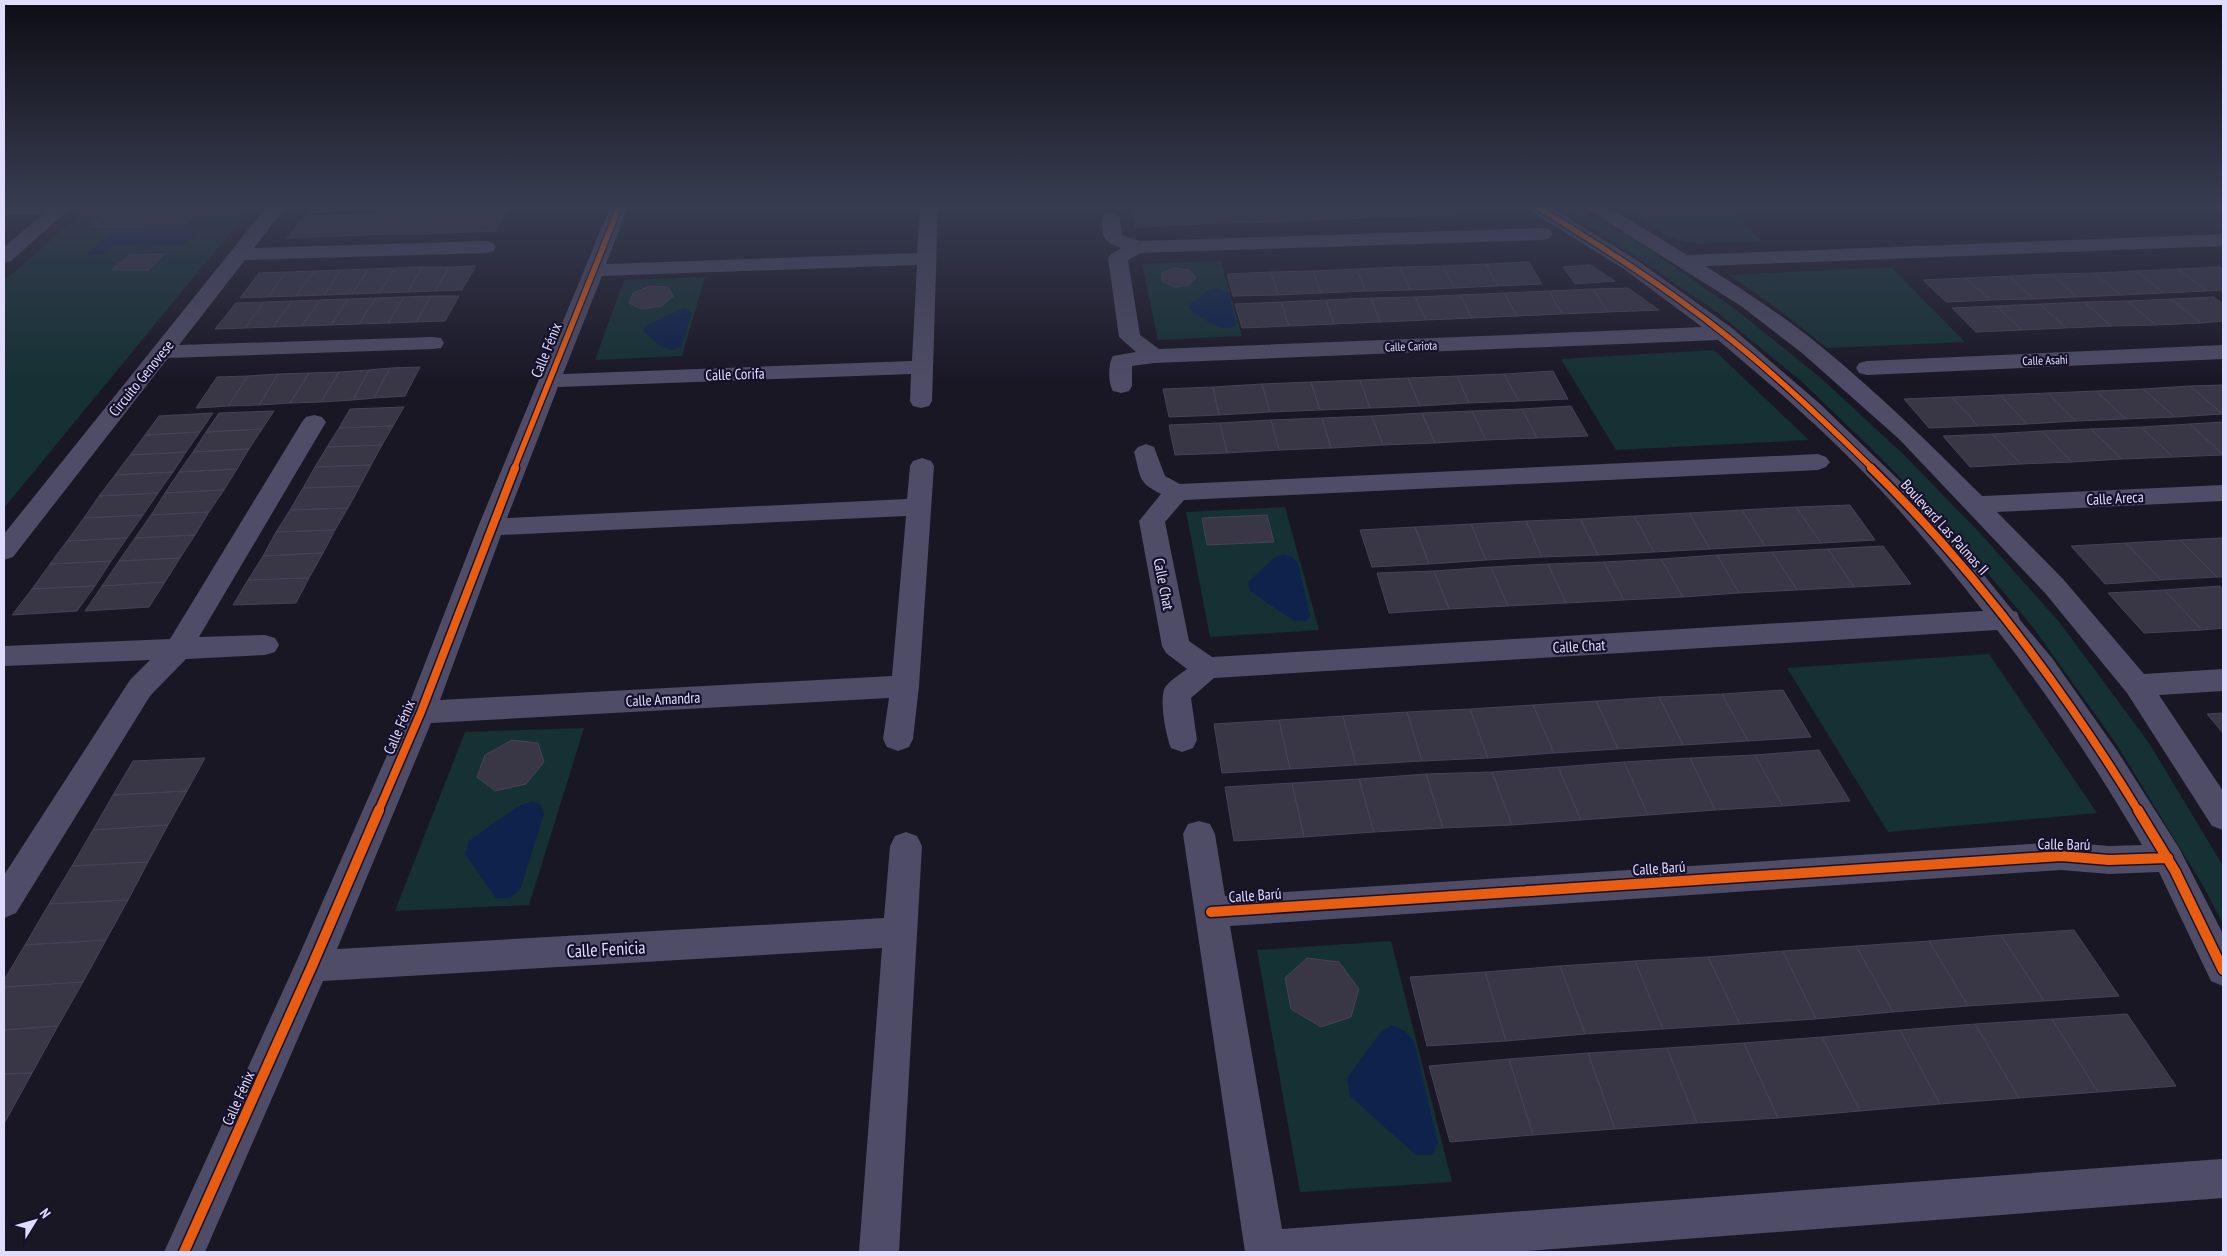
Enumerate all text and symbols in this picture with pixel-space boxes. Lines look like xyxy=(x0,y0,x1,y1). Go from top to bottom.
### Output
street label: Calle Fénix xyxy=(526,320,566,380)
street label: Circuito Genovese xyxy=(104,336,178,420)
street label: Calle Cariota xyxy=(1384,338,1438,354)
street label: Calle Asahi xyxy=(2022,352,2068,368)
street label: Calle Corifa xyxy=(705,363,765,385)
street label: Boulevard Las Palmas II xyxy=(1897,475,1993,579)
street label: Calle Areca xyxy=(2086,487,2144,509)
street label: Calle Chat xyxy=(1150,556,1178,612)
street label: Calle Chat xyxy=(1552,635,1606,657)
street label: Calle Amandra xyxy=(625,688,701,710)
street label: Calle Fénix xyxy=(379,697,419,757)
street label: Calle Barú xyxy=(2037,834,2091,854)
street label: Calle Barú xyxy=(1632,857,1686,879)
street label: Calle Barú xyxy=(1228,884,1282,906)
street label: Calle Fenicia xyxy=(566,935,646,963)
street label: Calle Fénix xyxy=(218,1068,258,1128)
north arrow xyxy=(10,1196,60,1246)
text: N xyxy=(36,1205,55,1222)

